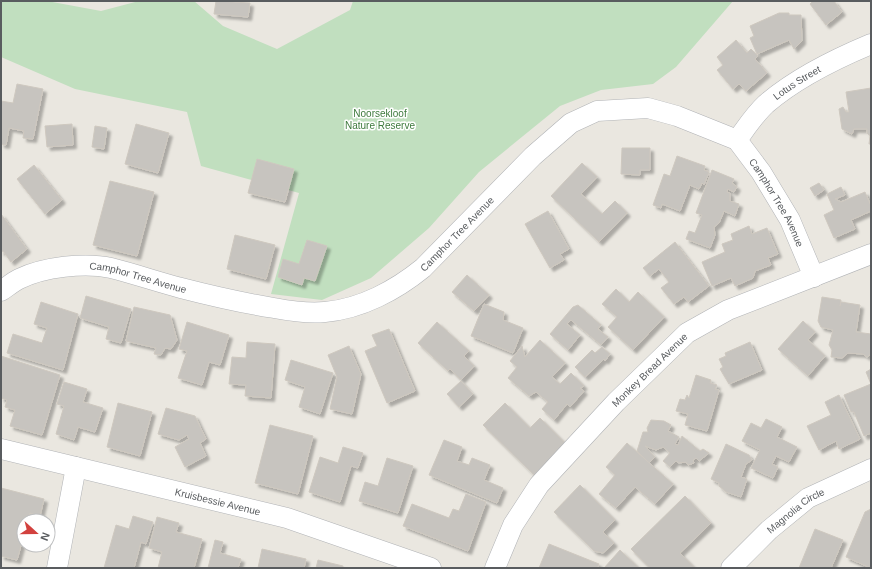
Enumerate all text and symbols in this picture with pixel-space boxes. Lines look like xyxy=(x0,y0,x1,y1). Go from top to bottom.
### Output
street label: Lotus Street xyxy=(771,64,823,102)
park label: Noorsekloof Nature Reserve xyxy=(345,108,415,131)
street label: Camphor Tree Avenue xyxy=(747,156,806,249)
street label: Camphor Tree Avenue xyxy=(418,194,496,274)
street label: Camphor Tree Avenue xyxy=(89,260,188,295)
street label: Monkey Bread Avenue xyxy=(610,331,690,409)
street label: Kruisbessie Avenue xyxy=(174,486,262,518)
street label: Magnolia Circle xyxy=(765,486,827,535)
north arrow xyxy=(16,513,56,553)
text: N xyxy=(38,531,52,542)

